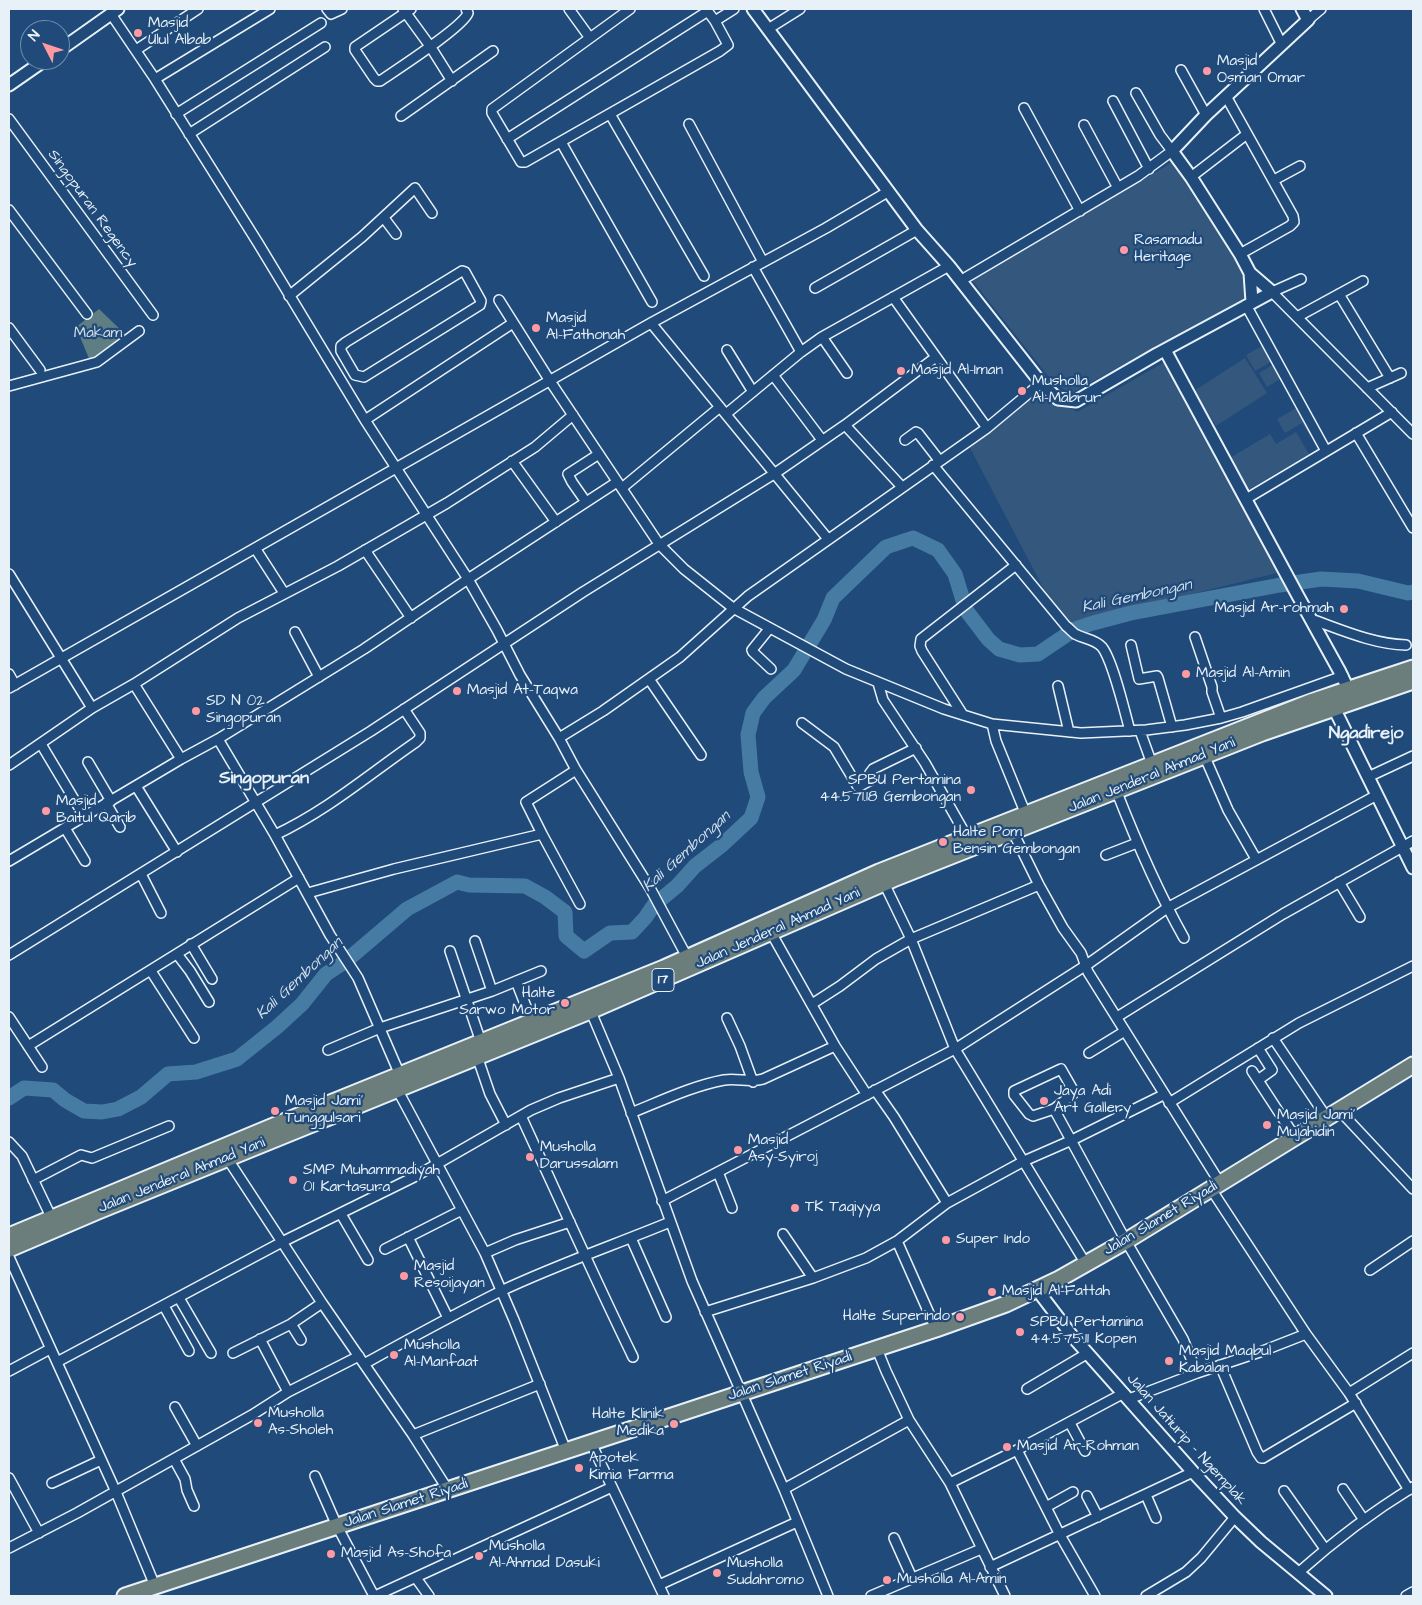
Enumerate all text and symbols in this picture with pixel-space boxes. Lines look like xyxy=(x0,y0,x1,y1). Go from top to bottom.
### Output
place label: Masjid Ulul Albab xyxy=(148,15,211,50)
north arrow xyxy=(20,20,70,70)
text: N xyxy=(24,26,45,46)
marker: Masjid Ulul Albab xyxy=(132,27,144,39)
place label: Masjid Osman Omar xyxy=(1217,53,1305,88)
marker: Masjid Osman Omar xyxy=(1201,65,1213,77)
street label: Singopuran Regency xyxy=(43,147,141,271)
place label: Rasamadu Heritage xyxy=(1134,232,1202,267)
marker: Rasamadu Heritage xyxy=(1118,244,1130,256)
place label: Masjid Al-Fathonah xyxy=(546,310,625,345)
marker: Masjid Al-Fathonah xyxy=(530,322,542,334)
park label: Makam xyxy=(74,325,122,343)
place label: Masjid Al-Iman xyxy=(911,362,1003,380)
marker: Masjid Al-Iman xyxy=(895,365,907,377)
place label: Musholla Al-Mabrur xyxy=(1032,373,1101,408)
marker: Musholla Al-Mabrur xyxy=(1016,385,1028,397)
water label: Kali Gembongan xyxy=(1080,576,1194,618)
place label: Masjid Ar-rohmah xyxy=(1214,600,1334,618)
marker: Masjid Ar-rohmah xyxy=(1338,603,1350,615)
place label: Masjid Al-Amin xyxy=(1196,665,1290,683)
marker: Masjid Al-Amin xyxy=(1180,668,1192,680)
place label: Masjid At-Taqwa xyxy=(467,682,578,700)
marker: Masjid At-Taqwa xyxy=(451,685,463,697)
place label: SD N 02 Singopuran xyxy=(206,693,281,728)
marker: SD N 02 Singopuran xyxy=(190,705,202,717)
district label: Ngadirejo xyxy=(1329,723,1403,745)
street label: Jalan Jenderal Ahmad Yani xyxy=(1066,734,1238,818)
district label: Singopuran xyxy=(219,768,309,790)
place label: SPBU Pertamina 44.571.18 Gembongan xyxy=(820,772,961,807)
marker: SPBU Pertamina 44.571.18 Gembongan xyxy=(965,784,977,796)
place label: Masjid Baitul Qarib xyxy=(56,793,136,828)
marker: Masjid Baitul Qarib xyxy=(40,805,52,817)
water label: Kali Gembongan xyxy=(639,807,735,897)
place label: Halte Pom Bensin Gembongan xyxy=(953,824,1080,859)
marker: Halte Pom Bensin Gembongan xyxy=(937,836,949,848)
street label: Jalan Jenderal Ahmad Yani xyxy=(693,885,863,973)
water label: Kali Gembongan xyxy=(253,934,347,1024)
road number: 17 xyxy=(652,968,674,992)
place label: Halte Sarwo Motor xyxy=(459,985,555,1020)
marker: Halte Sarwo Motor xyxy=(559,997,571,1009)
place label: Jaya Adi Art Gallery xyxy=(1054,1083,1131,1118)
place label: Masjid Jami' Tunggulsari xyxy=(285,1093,363,1128)
marker: Jaya Adi Art Gallery xyxy=(1038,1095,1050,1107)
marker: Masjid Jami' Tunggulsari xyxy=(269,1105,281,1117)
place label: Masjid Jami' Mujahidin xyxy=(1277,1107,1355,1142)
marker: Masjid Jami' Mujahidin xyxy=(1261,1119,1273,1131)
place label: Masjid Asy-Syiroj xyxy=(748,1132,818,1167)
street label: Jalan Jenderal Ahmad Yani xyxy=(96,1134,268,1218)
place label: Musholla Darussalam xyxy=(540,1139,618,1174)
marker: Masjid Asy-Syiroj xyxy=(732,1144,744,1156)
marker: Musholla Darussalam xyxy=(524,1151,536,1163)
place label: SMP Muhammadiyah 01 Kartasura xyxy=(303,1162,440,1197)
marker: SMP Muhammadiyah 01 Kartasura xyxy=(287,1174,299,1186)
street label: Jalan Slamet Riyadi xyxy=(1101,1178,1221,1260)
place label: TK Taqiyya xyxy=(805,1199,880,1217)
marker: TK Taqiyya xyxy=(789,1202,801,1214)
place label: Super Indo xyxy=(956,1231,1030,1249)
marker: Super Indo xyxy=(940,1234,952,1246)
place label: Masjid Resoijayan xyxy=(414,1258,485,1293)
marker: Masjid Resoijayan xyxy=(398,1270,410,1282)
place label: Masjid Al-Fattah xyxy=(1002,1283,1110,1301)
marker: Masjid Al-Fattah xyxy=(986,1286,998,1298)
place label: Halte Superindo xyxy=(843,1308,950,1326)
marker: Halte Superindo xyxy=(954,1311,966,1323)
place label: SPBU Pertamina 44.575.11 Kopen xyxy=(1030,1314,1143,1349)
marker: SPBU Pertamina 44.575.11 Kopen xyxy=(1014,1326,1026,1338)
place label: Musholla Al-Manfaat xyxy=(404,1337,478,1372)
place label: Masjid Maqbul Kabalan xyxy=(1179,1343,1271,1378)
street label: Jalan Slamet Riyadi xyxy=(726,1348,854,1406)
marker: Musholla Al-Manfaat xyxy=(388,1349,400,1361)
marker: Masjid Maqbul Kabalan xyxy=(1163,1355,1175,1367)
street label: Jalan Jatiurip - Ngemplak xyxy=(1122,1371,1250,1509)
place label: Musholla As-Sholeh xyxy=(268,1405,333,1440)
place label: Halte Klinik Medika xyxy=(592,1406,664,1441)
marker: Musholla As-Sholeh xyxy=(252,1417,264,1429)
marker: Halte Klinik Medika xyxy=(668,1418,680,1430)
place label: Masjid Ar-Rohman xyxy=(1017,1438,1139,1456)
marker: Masjid Ar-Rohman xyxy=(1001,1441,1013,1453)
place label: Apotek Kimia Farma xyxy=(589,1450,674,1485)
marker: Apotek Kimia Farma xyxy=(573,1462,585,1474)
street label: Jalan Slamet Riyadi xyxy=(342,1475,470,1533)
place label: Musholla Al-Ahmad Dasuki xyxy=(489,1538,600,1573)
place label: Masjid As-Shofa xyxy=(341,1545,451,1563)
marker: Masjid As-Shofa xyxy=(325,1548,337,1560)
marker: Musholla Al-Ahmad Dasuki xyxy=(473,1550,485,1562)
place label: Musholla Sudahromo xyxy=(727,1555,804,1590)
marker: Musholla Sudahromo xyxy=(711,1567,723,1579)
place label: Musholla Al-Amin xyxy=(897,1571,1006,1589)
marker: Musholla Al-Amin xyxy=(881,1574,893,1586)

